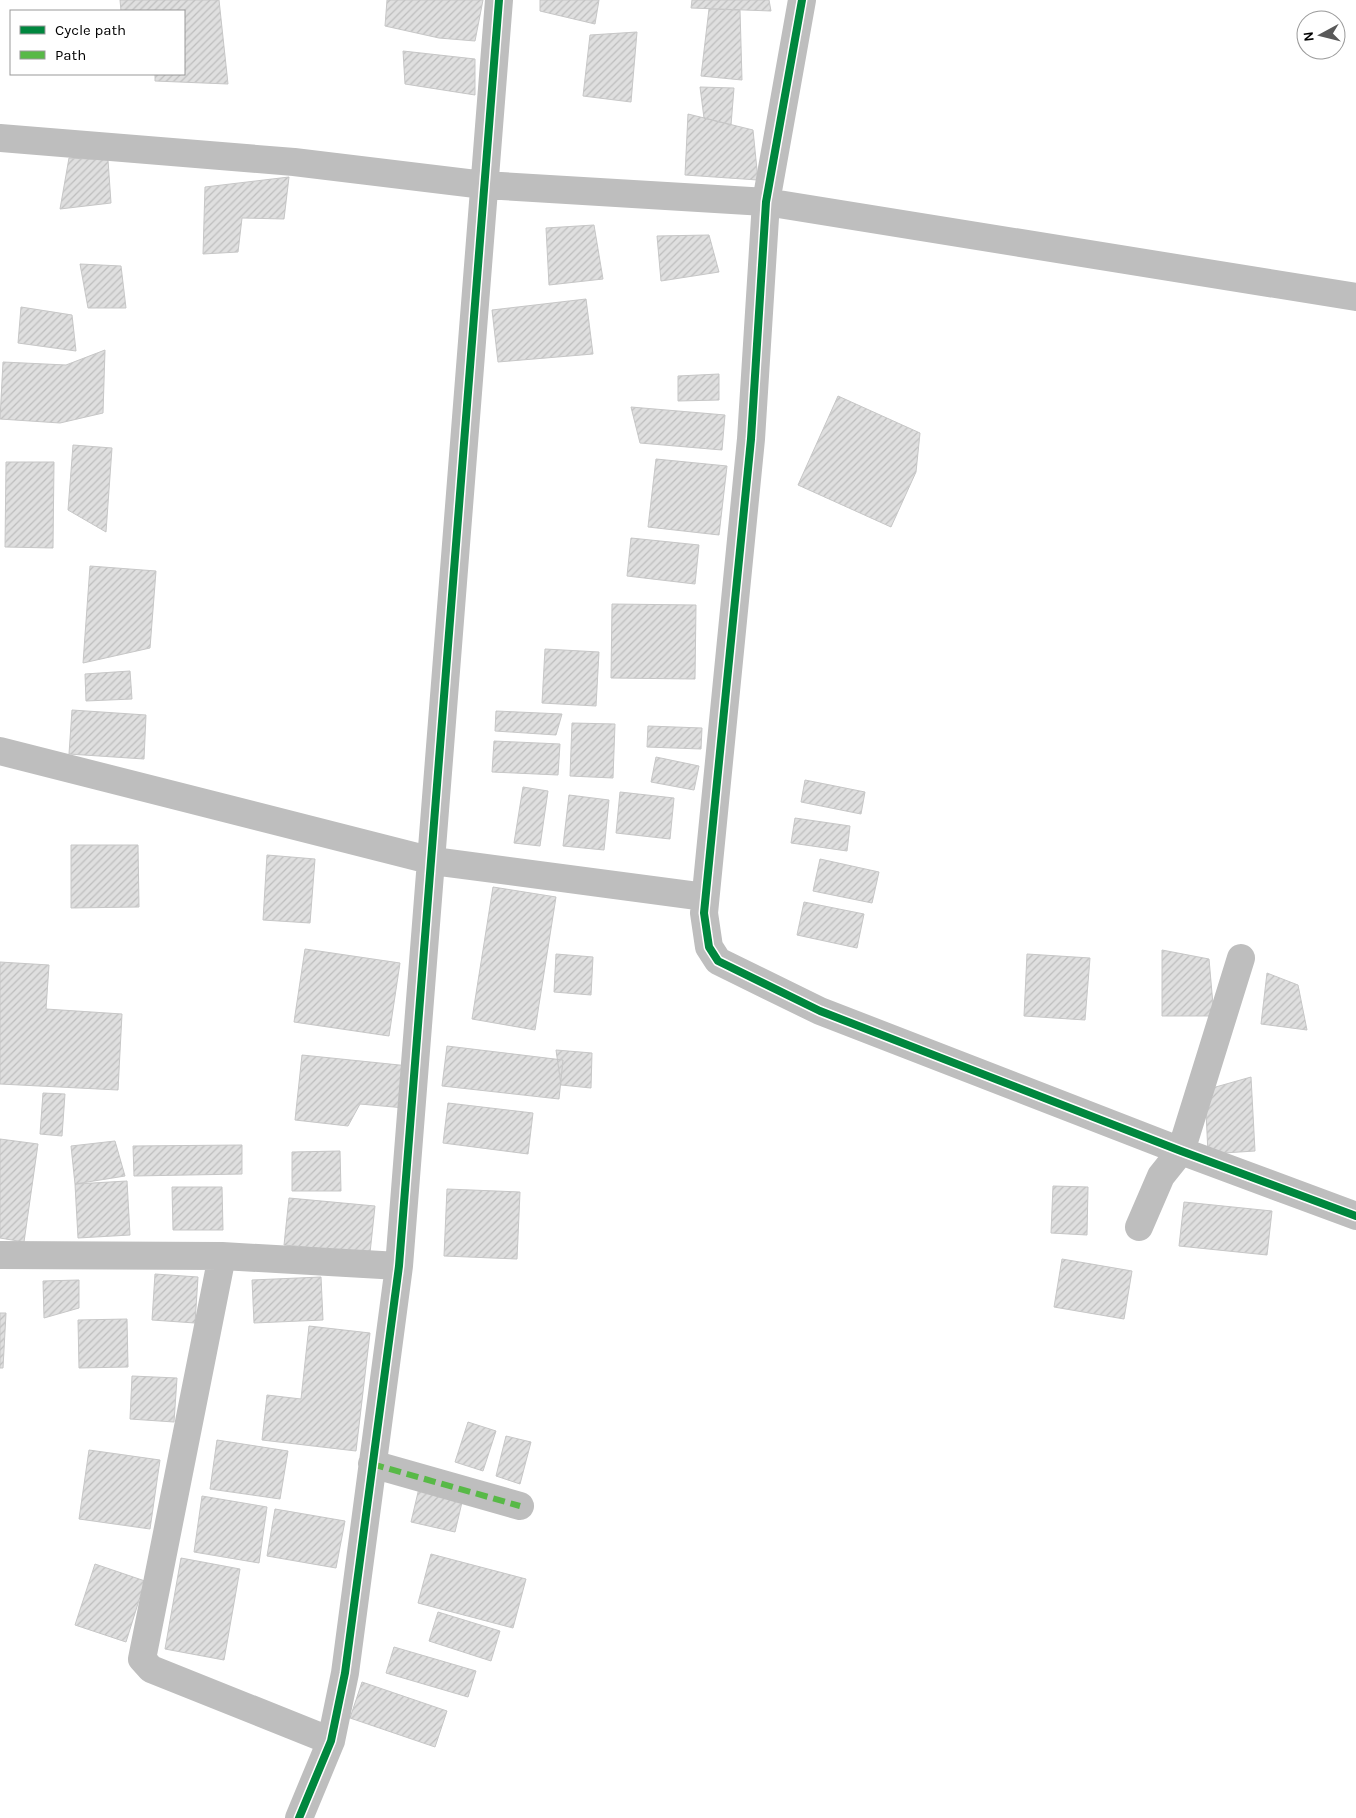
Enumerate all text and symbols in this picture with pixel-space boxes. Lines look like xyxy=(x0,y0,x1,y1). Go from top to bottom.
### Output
legend xyxy=(10,10,185,75)
north arrow xyxy=(1296,10,1346,60)
text: Cycle path xyxy=(55,21,126,39)
text: N xyxy=(1300,31,1318,43)
text: Path xyxy=(55,46,86,64)

